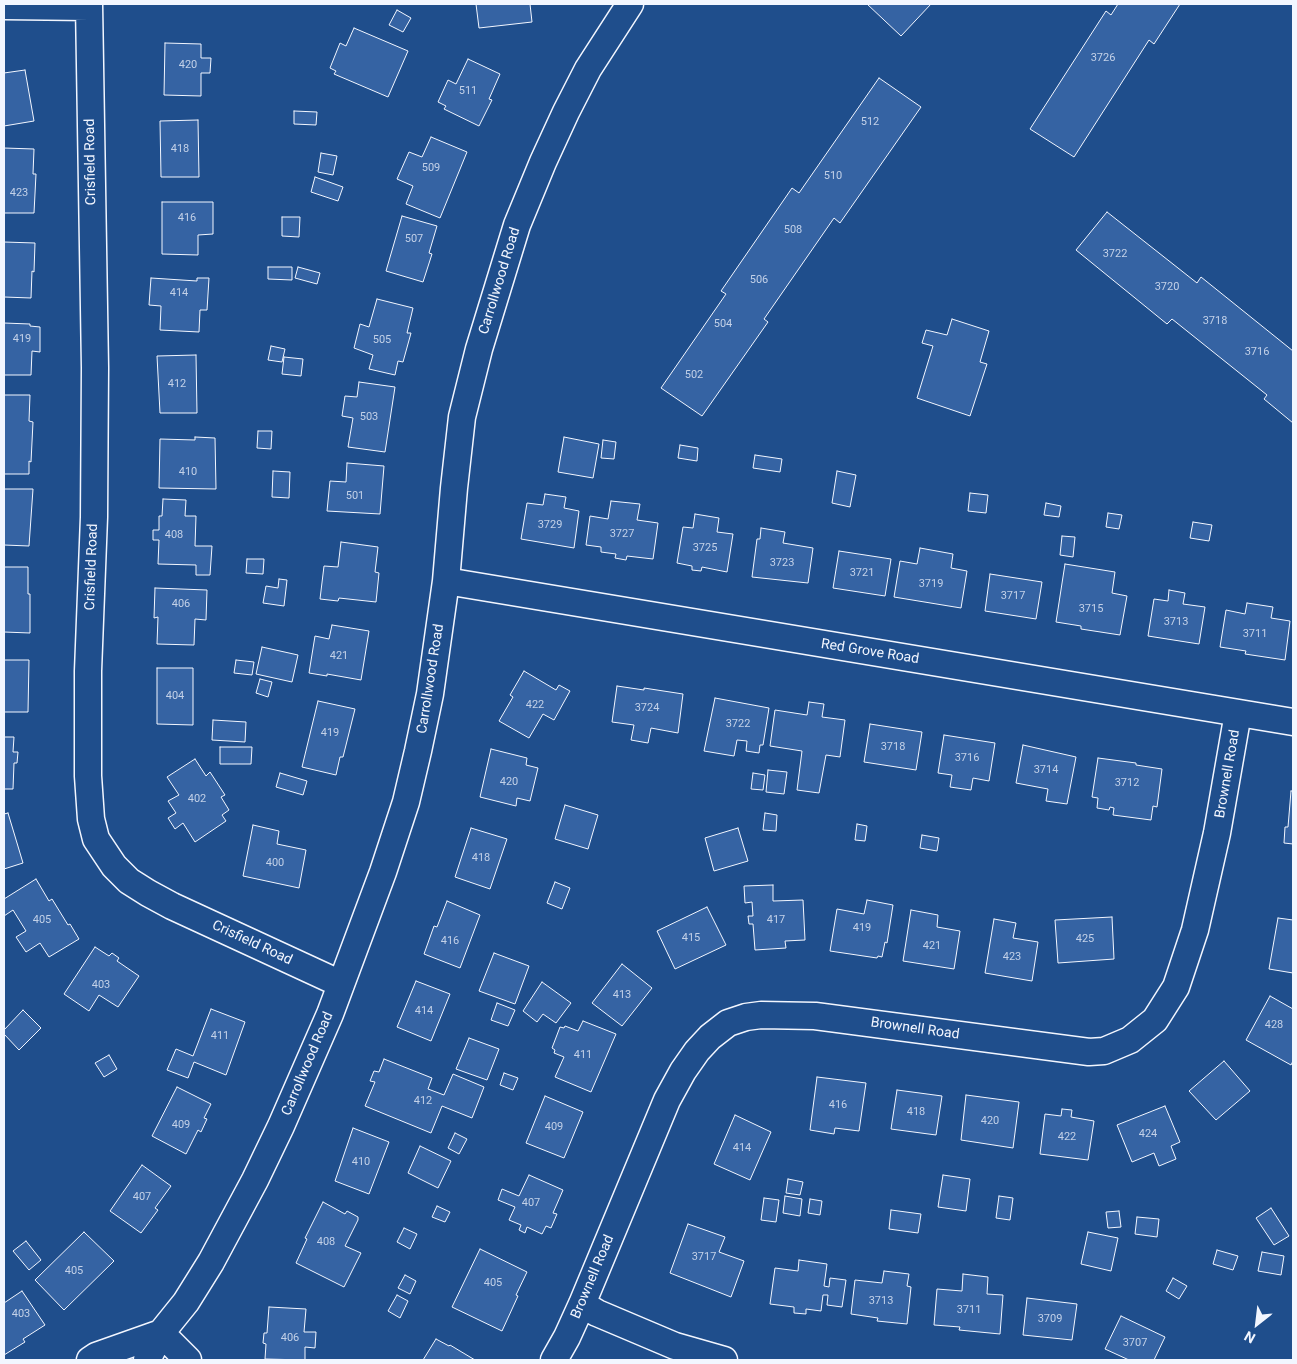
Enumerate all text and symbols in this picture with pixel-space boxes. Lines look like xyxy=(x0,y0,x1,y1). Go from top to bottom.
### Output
house number: 3726 xyxy=(1091,51,1115,65)
house number: 420 xyxy=(179,58,197,72)
house number: 511 xyxy=(459,84,477,98)
house number: 512 xyxy=(861,115,879,129)
street label: Crisfield Road xyxy=(82,119,100,205)
house number: 418 xyxy=(171,142,189,156)
house number: 509 xyxy=(422,161,440,175)
house number: 510 xyxy=(824,169,842,183)
house number: 423 xyxy=(10,186,28,200)
house number: 416 xyxy=(178,211,196,225)
house number: 508 xyxy=(784,223,802,237)
street label: Carrollwood Road xyxy=(476,226,524,336)
house number: 507 xyxy=(405,232,423,246)
house number: 3722 xyxy=(1103,247,1127,261)
house number: 506 xyxy=(750,273,768,287)
house number: 3720 xyxy=(1155,280,1179,294)
house number: 414 xyxy=(170,286,188,300)
house number: 3718 xyxy=(1203,314,1227,328)
house number: 504 xyxy=(714,317,732,331)
house number: 419 xyxy=(13,332,31,346)
house number: 505 xyxy=(373,333,391,347)
house number: 3716 xyxy=(1245,345,1269,359)
house number: 502 xyxy=(685,368,703,382)
house number: 412 xyxy=(168,377,186,391)
house number: 503 xyxy=(360,410,378,424)
house number: 410 xyxy=(179,465,197,479)
house number: 501 xyxy=(346,489,364,503)
house number: 3729 xyxy=(538,518,562,532)
street label: Crisfield Road xyxy=(82,523,102,611)
house number: 3727 xyxy=(610,527,634,541)
house number: 408 xyxy=(165,528,183,542)
house number: 3725 xyxy=(693,541,717,555)
house number: 3723 xyxy=(770,556,794,570)
house number: 3721 xyxy=(850,566,874,580)
house number: 3719 xyxy=(919,577,943,591)
house number: 3717 xyxy=(1001,589,1025,603)
house number: 406 xyxy=(172,597,190,611)
house number: 3715 xyxy=(1079,602,1103,616)
house number: 3713 xyxy=(1164,615,1188,629)
street label: Carrollwood Road xyxy=(414,623,448,735)
house number: 3711 xyxy=(1243,627,1267,641)
street label: Red Grove Road xyxy=(820,636,920,668)
house number: 421 xyxy=(330,649,348,663)
house number: 404 xyxy=(166,689,184,703)
house number: 422 xyxy=(526,698,544,712)
house number: 3724 xyxy=(635,701,659,715)
house number: 3722 xyxy=(726,717,750,731)
house number: 419 xyxy=(321,726,339,740)
street label: Brownell Road xyxy=(1212,729,1244,819)
house number: 3718 xyxy=(881,740,905,754)
house number: 3716 xyxy=(955,751,979,765)
house number: 3714 xyxy=(1034,763,1058,777)
house number: 420 xyxy=(500,775,518,789)
house number: 3712 xyxy=(1115,776,1139,790)
house number: 402 xyxy=(188,792,206,806)
house number: 418 xyxy=(472,851,490,865)
house number: 400 xyxy=(266,856,284,870)
house number: 405 xyxy=(33,913,51,927)
house number: 417 xyxy=(767,913,785,927)
street label: Crisfield Road xyxy=(209,917,295,969)
house number: 419 xyxy=(853,921,871,935)
house number: 415 xyxy=(682,931,700,945)
house number: 425 xyxy=(1076,932,1094,946)
house number: 416 xyxy=(441,934,459,948)
house number: 421 xyxy=(923,939,941,953)
house number: 423 xyxy=(1003,950,1021,964)
house number: 403 xyxy=(92,978,110,992)
house number: 413 xyxy=(613,988,631,1002)
house number: 414 xyxy=(415,1004,433,1018)
street label: Carrollwood Road xyxy=(279,1010,337,1118)
street label: Brownell Road xyxy=(870,1014,960,1044)
house number: 428 xyxy=(1265,1018,1283,1032)
house number: 411 xyxy=(211,1029,229,1043)
house number: 411 xyxy=(574,1048,592,1062)
house number: 412 xyxy=(414,1094,432,1108)
house number: 416 xyxy=(829,1098,847,1112)
house number: 418 xyxy=(907,1105,925,1119)
house number: 420 xyxy=(981,1114,999,1128)
house number: 409 xyxy=(172,1118,190,1132)
house number: 409 xyxy=(545,1120,563,1134)
house number: 424 xyxy=(1139,1127,1157,1141)
house number: 422 xyxy=(1058,1130,1076,1144)
house number: 414 xyxy=(733,1141,751,1155)
house number: 410 xyxy=(352,1155,370,1169)
house number: 407 xyxy=(133,1190,151,1204)
house number: 407 xyxy=(522,1196,540,1210)
street label: Brownell Road xyxy=(568,1233,618,1321)
house number: 408 xyxy=(317,1235,335,1249)
house number: 3717 xyxy=(692,1250,716,1264)
house number: 405 xyxy=(65,1264,83,1278)
house number: 405 xyxy=(484,1276,502,1290)
house number: 3713 xyxy=(869,1294,893,1308)
north arrow xyxy=(1232,1299,1282,1349)
house number: 3711 xyxy=(957,1303,981,1317)
house number: 403 xyxy=(12,1307,30,1321)
house number: 3709 xyxy=(1038,1312,1062,1326)
text: N xyxy=(1242,1328,1258,1347)
house number: 406 xyxy=(281,1331,299,1345)
house number: 3707 xyxy=(1123,1336,1147,1350)

